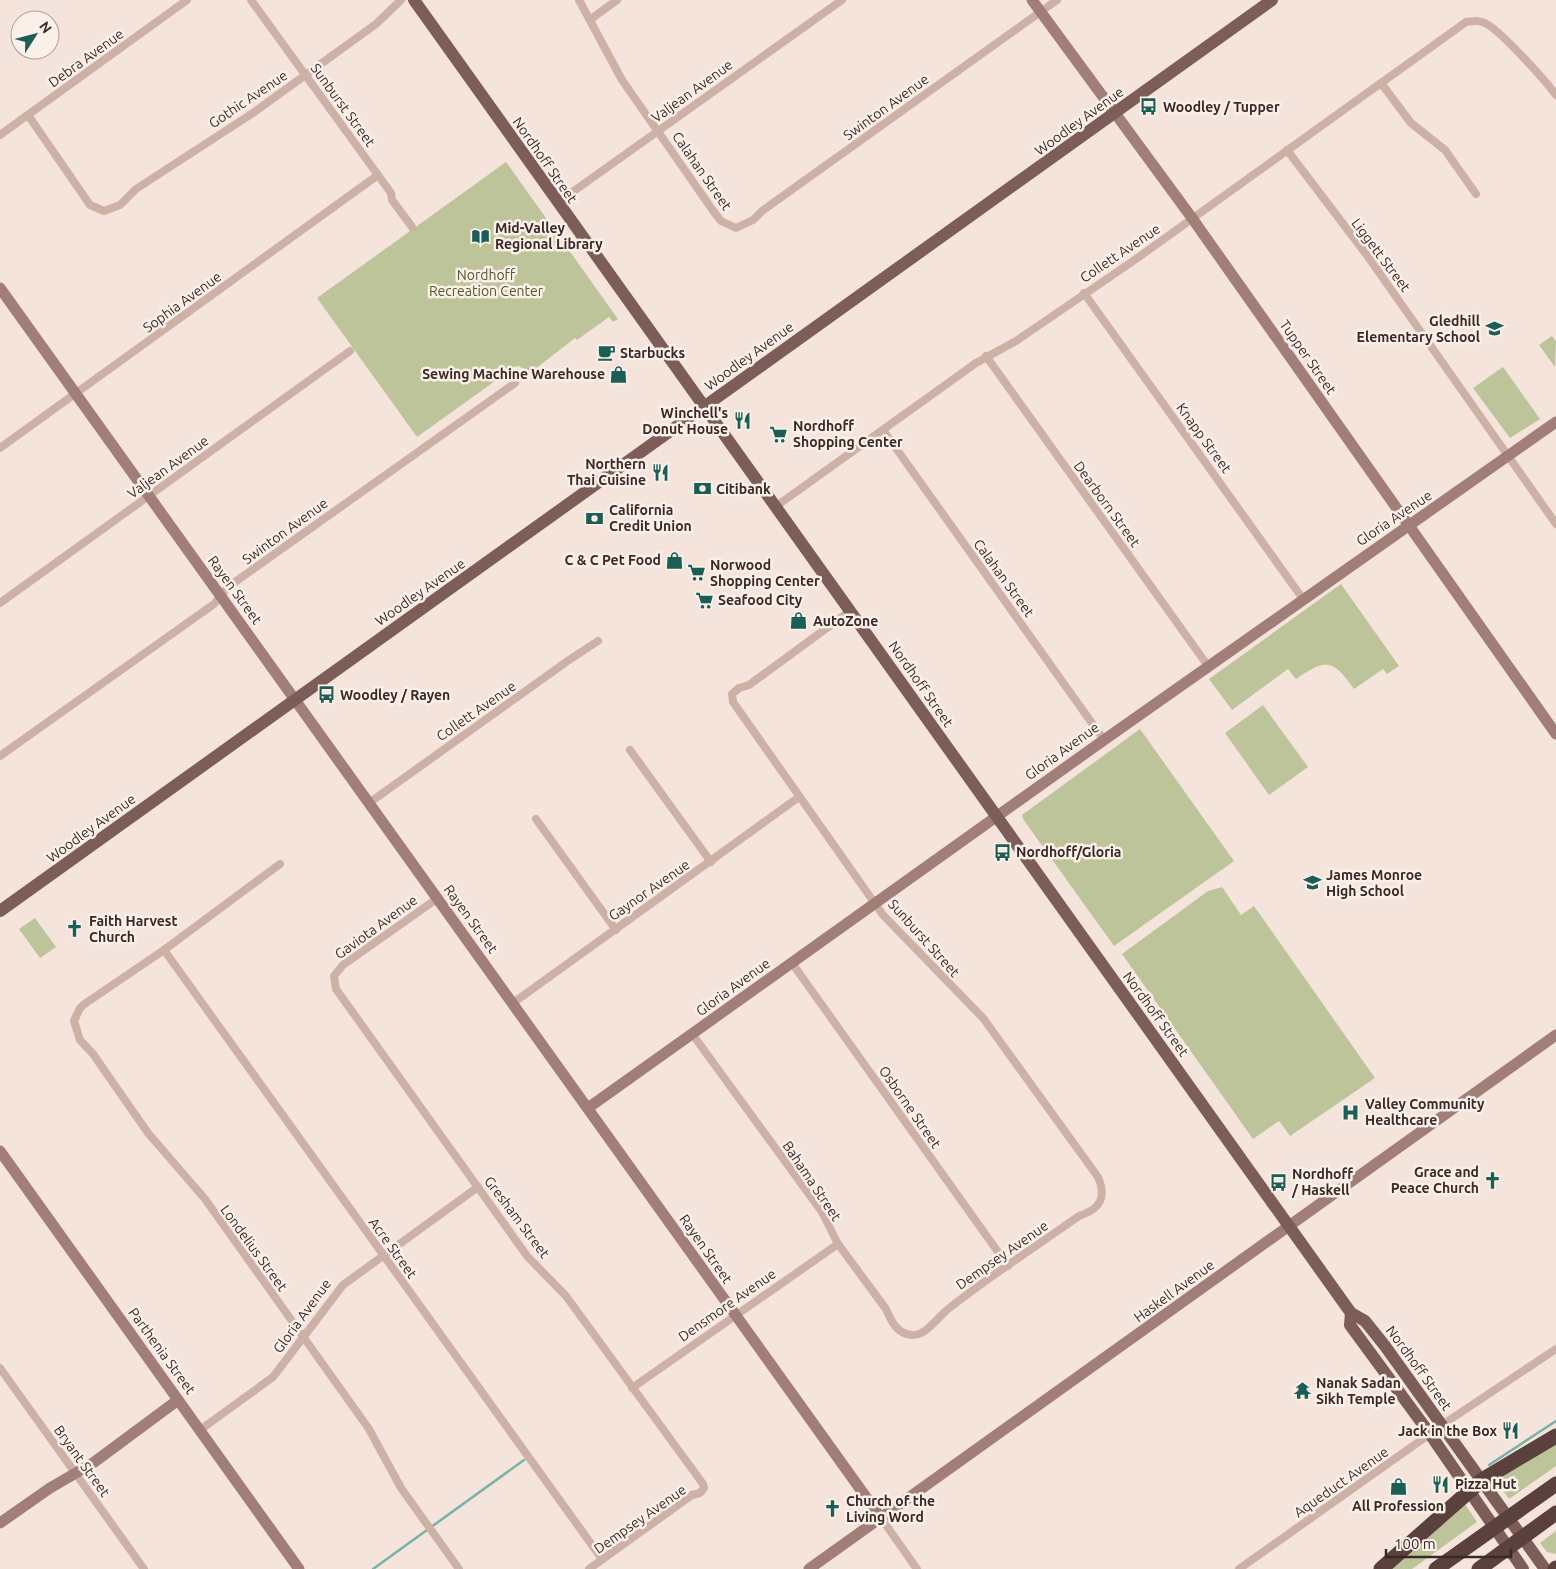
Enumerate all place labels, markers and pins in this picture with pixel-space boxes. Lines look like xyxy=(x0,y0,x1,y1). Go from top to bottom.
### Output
bus stop icon: Woodley / Tupper xyxy=(1139,97,1159,117)
place label: Woodley / Tupper xyxy=(1163,99,1280,115)
place label: Mid-Valley Regional Library xyxy=(495,220,603,252)
library icon: Mid-Valley Regional Library xyxy=(471,226,491,246)
place label: Gledhill Elementary School xyxy=(1357,313,1480,345)
school or university icon: Gledhill Elementary School xyxy=(1484,319,1504,339)
cafe icon: Starbucks xyxy=(596,343,616,363)
place label: Starbucks xyxy=(620,345,685,361)
shop icon: Sewing Machine Warehouse xyxy=(609,364,629,384)
place label: Sewing Machine Warehouse xyxy=(422,366,605,382)
place label: Winchell's Donut House xyxy=(642,405,728,437)
restaurant icon: Winchell's Donut House xyxy=(732,411,752,431)
place label: Nordhoff Shopping Center xyxy=(793,418,903,450)
supermarket icon: Nordhoff Shopping Center xyxy=(769,424,789,444)
place label: Northern Thai Cuisine xyxy=(567,456,646,488)
restaurant icon: Northern Thai Cuisine xyxy=(650,462,670,482)
bank icon: Citibank xyxy=(692,479,712,499)
place label: Citibank xyxy=(716,481,771,497)
place label: California Credit Union xyxy=(609,502,692,534)
bank icon: California Credit Union xyxy=(585,508,605,528)
shop icon: C & C Pet Food xyxy=(665,550,685,570)
place label: C & C Pet Food xyxy=(564,552,661,568)
place label: Norwood Shopping Center xyxy=(710,557,820,589)
supermarket icon: Norwood Shopping Center xyxy=(686,563,706,583)
supermarket icon: Seafood City xyxy=(694,590,714,610)
place label: Seafood City xyxy=(718,592,803,608)
shop icon: AutoZone xyxy=(789,611,809,631)
place label: AutoZone xyxy=(813,613,878,629)
bus stop icon: Woodley / Rayen xyxy=(316,685,336,705)
place label: Woodley / Rayen xyxy=(340,687,450,703)
bus stop icon: Nordhoff/Gloria xyxy=(992,842,1012,862)
place label: Nordhoff/Gloria xyxy=(1016,844,1121,860)
place label: James Monroe High School xyxy=(1326,867,1422,899)
school or university icon: James Monroe High School xyxy=(1302,873,1322,893)
place label: Faith Harvest Church xyxy=(89,913,177,945)
church icon: Faith Harvest Church xyxy=(65,919,85,939)
place label: Valley Community Healthcare xyxy=(1365,1096,1485,1128)
hospital icon: Valley Community Healthcare xyxy=(1341,1102,1361,1122)
place label: Grace and Peace Church xyxy=(1391,1164,1479,1196)
place label: Nordhoff / Haskell xyxy=(1291,1166,1354,1198)
church icon: Grace and Peace Church xyxy=(1483,1170,1503,1190)
bus stop icon: Nordhoff / Haskell xyxy=(1268,1172,1288,1192)
place label: Nanak Sadan Sikh Temple xyxy=(1316,1375,1401,1407)
temple icon: Nanak Sadan Sikh Temple xyxy=(1292,1381,1312,1401)
restaurant icon: Jack in the Box xyxy=(1501,1421,1521,1441)
place label: Jack in the Box xyxy=(1398,1423,1497,1439)
restaurant icon: Pizza Hut xyxy=(1431,1474,1451,1494)
shop icon: All Profession xyxy=(1388,1476,1408,1496)
place label: Pizza Hut xyxy=(1455,1476,1517,1492)
place label: Church of the Living Word xyxy=(846,1493,935,1525)
place label: All Profession xyxy=(1352,1498,1444,1514)
church icon: Church of the Living Word xyxy=(822,1499,842,1519)

